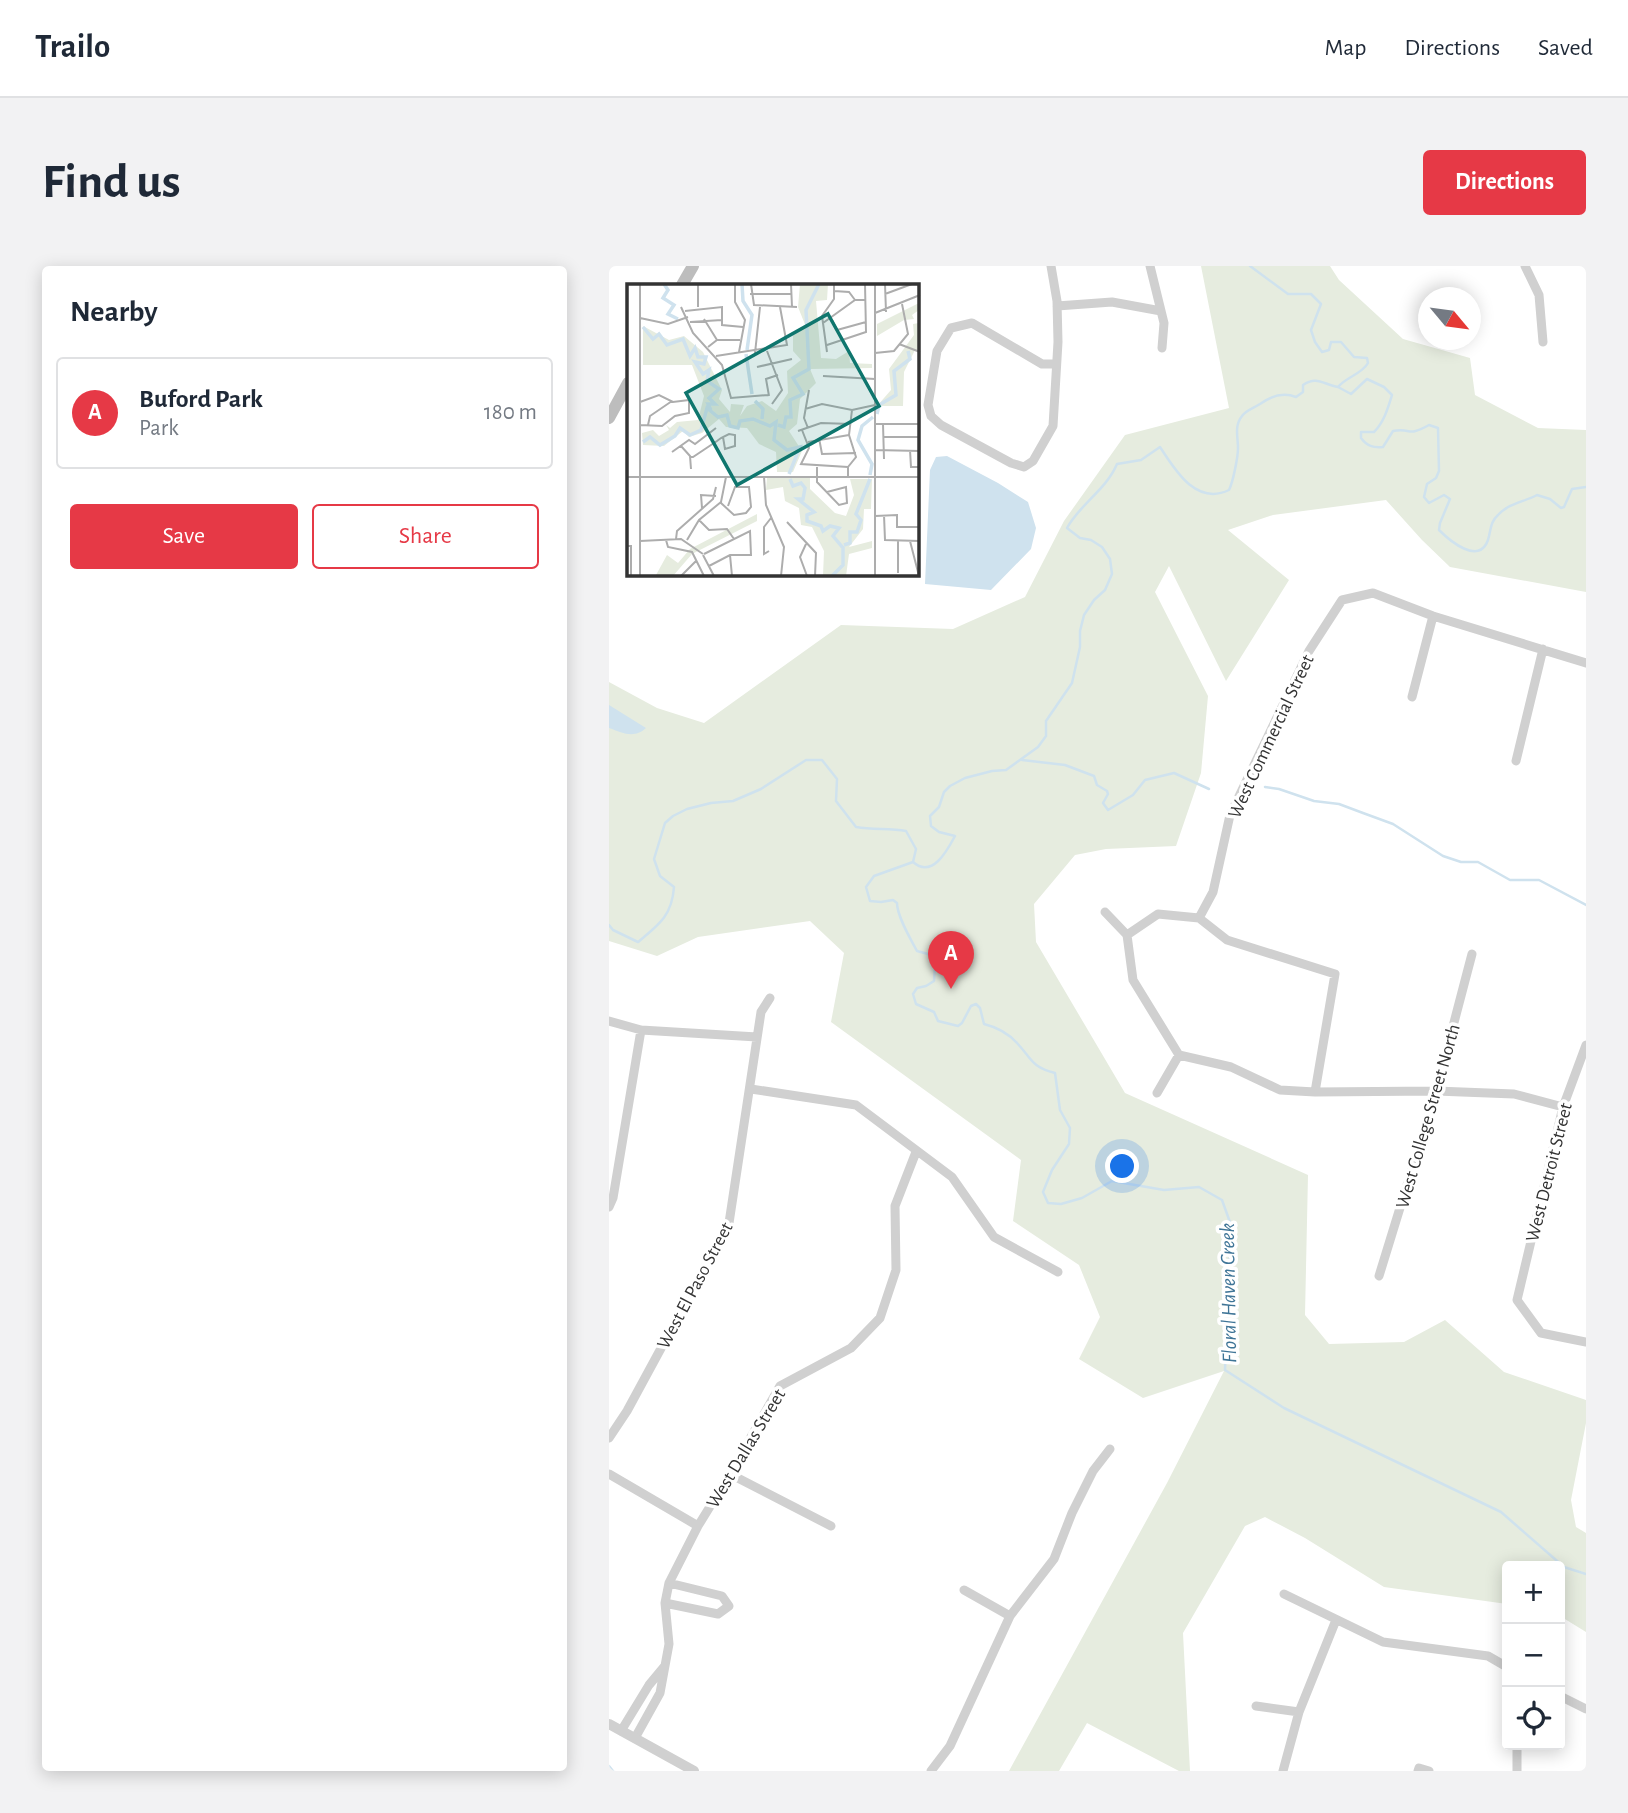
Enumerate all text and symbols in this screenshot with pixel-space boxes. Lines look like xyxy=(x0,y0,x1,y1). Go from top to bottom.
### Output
text: Trailo xyxy=(35,31,110,64)
text: Map xyxy=(1324,36,1366,60)
text: Directions xyxy=(1404,36,1500,60)
text: Saved xyxy=(1538,36,1593,60)
button: Directions xyxy=(1423,150,1586,215)
text: Find us xyxy=(42,158,181,207)
inset map xyxy=(627,284,919,576)
north arrow xyxy=(1418,287,1481,350)
text: Nearby xyxy=(70,297,158,327)
text: Buford Park xyxy=(139,386,263,412)
text: A xyxy=(88,401,102,424)
text: 180 m xyxy=(484,401,537,424)
text: Park xyxy=(139,417,179,440)
button: Save xyxy=(70,504,298,569)
button: Share xyxy=(312,504,539,569)
street label: West Commercial Street xyxy=(1225,652,1318,821)
pin: A xyxy=(928,931,974,989)
street label: West College Street North xyxy=(1393,1022,1464,1211)
street label: West Detroit Street xyxy=(1523,1101,1576,1244)
your location xyxy=(1105,1149,1139,1183)
street label: West El Paso Street xyxy=(654,1219,737,1352)
water label: Floral Haven Creek xyxy=(1217,1222,1240,1363)
street label: West Dallas Street xyxy=(703,1386,789,1512)
map controls xyxy=(1502,1561,1565,1750)
button: + xyxy=(1502,1561,1565,1624)
button: − xyxy=(1502,1624,1565,1687)
button: locate xyxy=(1502,1687,1565,1750)

